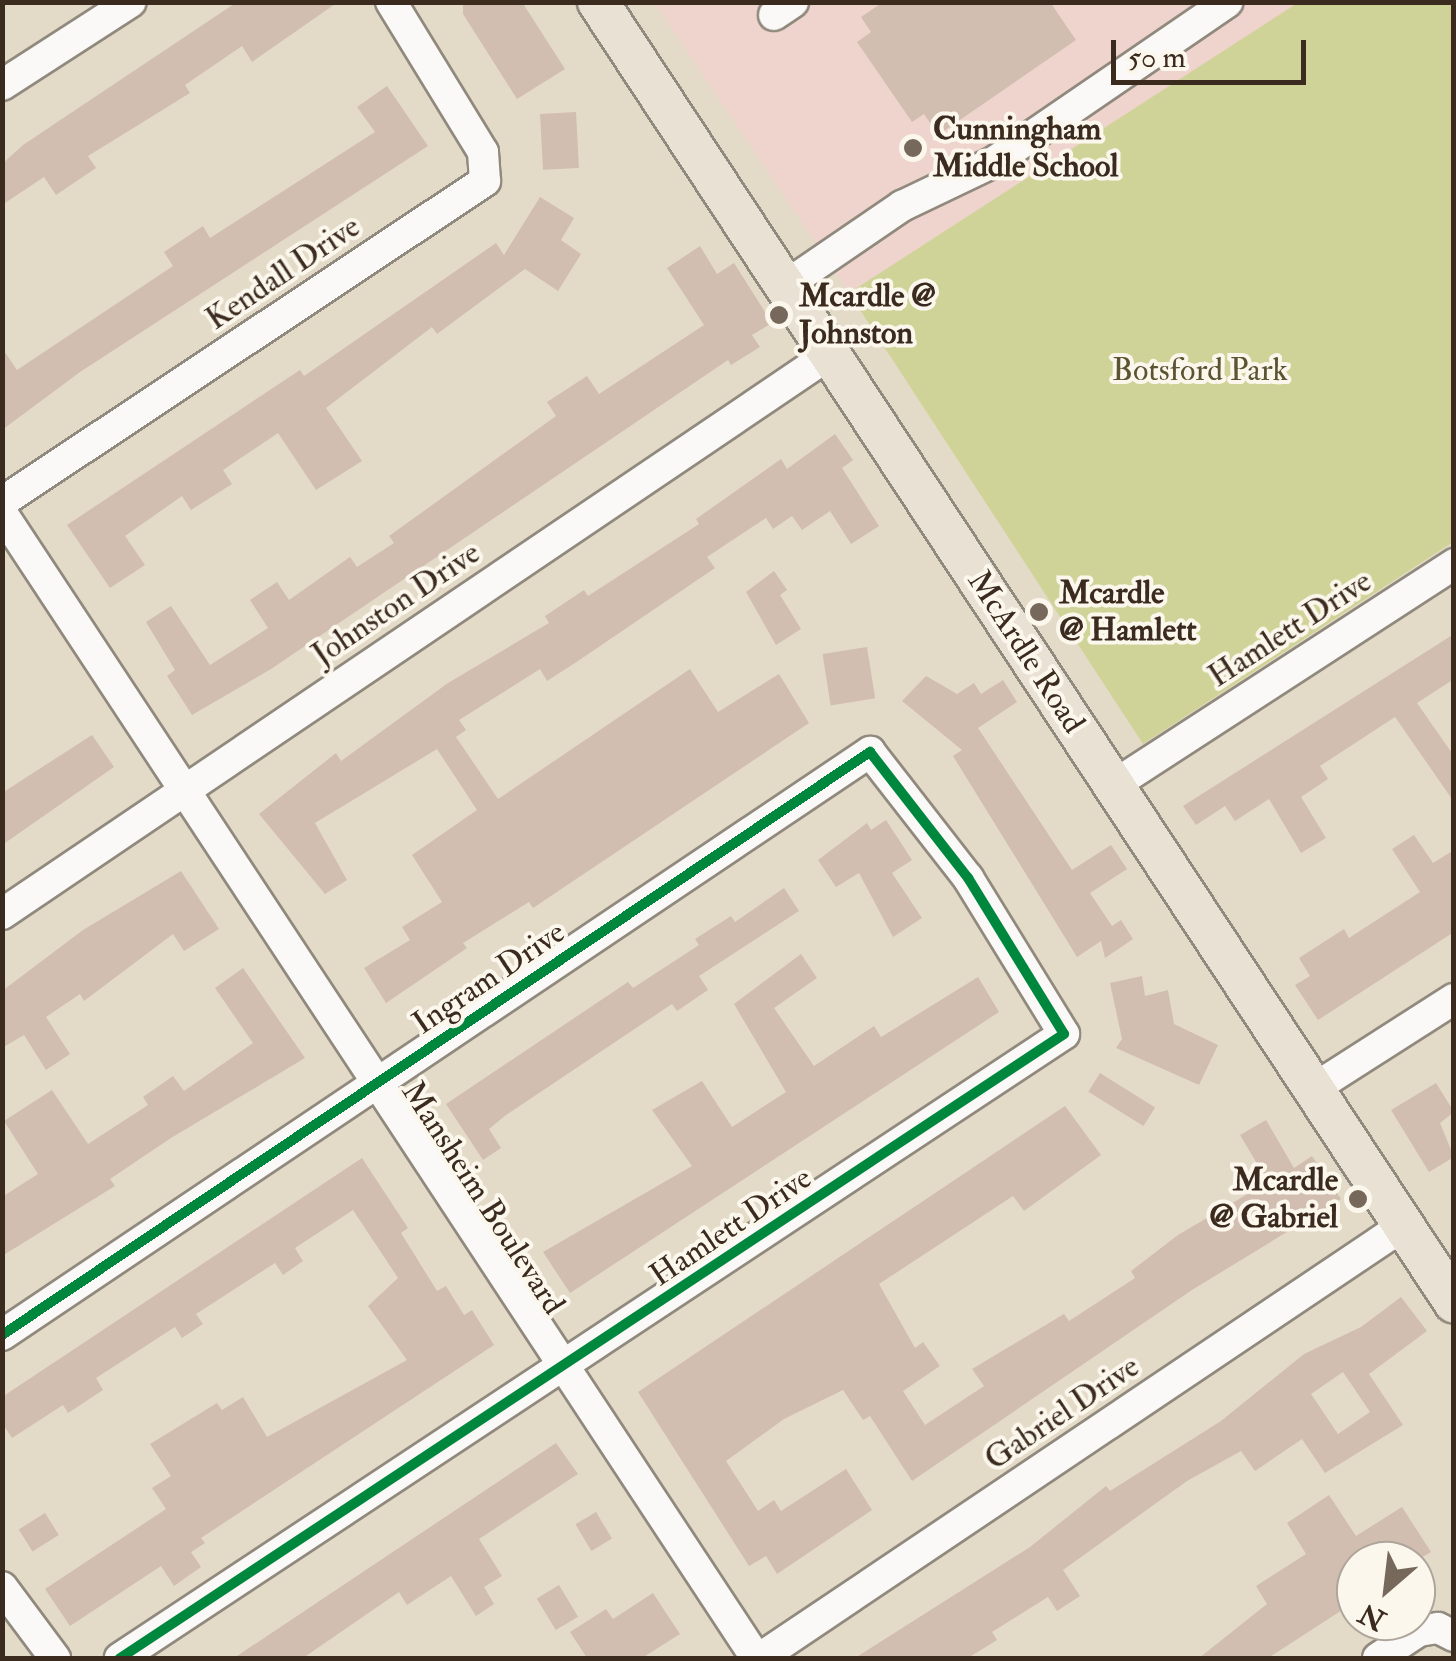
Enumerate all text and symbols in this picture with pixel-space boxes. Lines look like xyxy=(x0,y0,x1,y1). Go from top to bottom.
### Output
scale bar xyxy=(1116,20,1311,82)
text: 50 m xyxy=(1128,39,1186,76)
place label: Cunningham Middle School xyxy=(933,111,1118,186)
marker: Cunningham Middle School xyxy=(902,137,924,159)
street label: Kendall Drive xyxy=(199,208,367,338)
place label: Mcardle @ Johnston xyxy=(799,278,936,353)
marker: Mcardle @ Johnston xyxy=(768,304,790,326)
park label: Botsford Park xyxy=(1112,351,1288,389)
street label: Johnston Drive xyxy=(305,534,487,674)
street label: Hamlett Drive xyxy=(1201,562,1379,696)
street label: McArdle Road xyxy=(959,563,1093,741)
place label: Mcardle @ Hamlett xyxy=(1059,575,1197,650)
marker: Mcardle @ Hamlett xyxy=(1028,601,1050,623)
street label: Ingram Drive xyxy=(406,913,572,1043)
street label: Mansheim Boulevard xyxy=(393,1074,573,1322)
street label: Hamlett Drive xyxy=(643,1159,819,1295)
place label: Mcardle @ Gabriel xyxy=(1209,1162,1338,1237)
marker: Mcardle @ Gabriel xyxy=(1347,1188,1369,1210)
street label: Gabriel Drive xyxy=(978,1347,1146,1479)
north arrow xyxy=(1336,1541,1436,1641)
text: N xyxy=(1353,1595,1392,1638)

